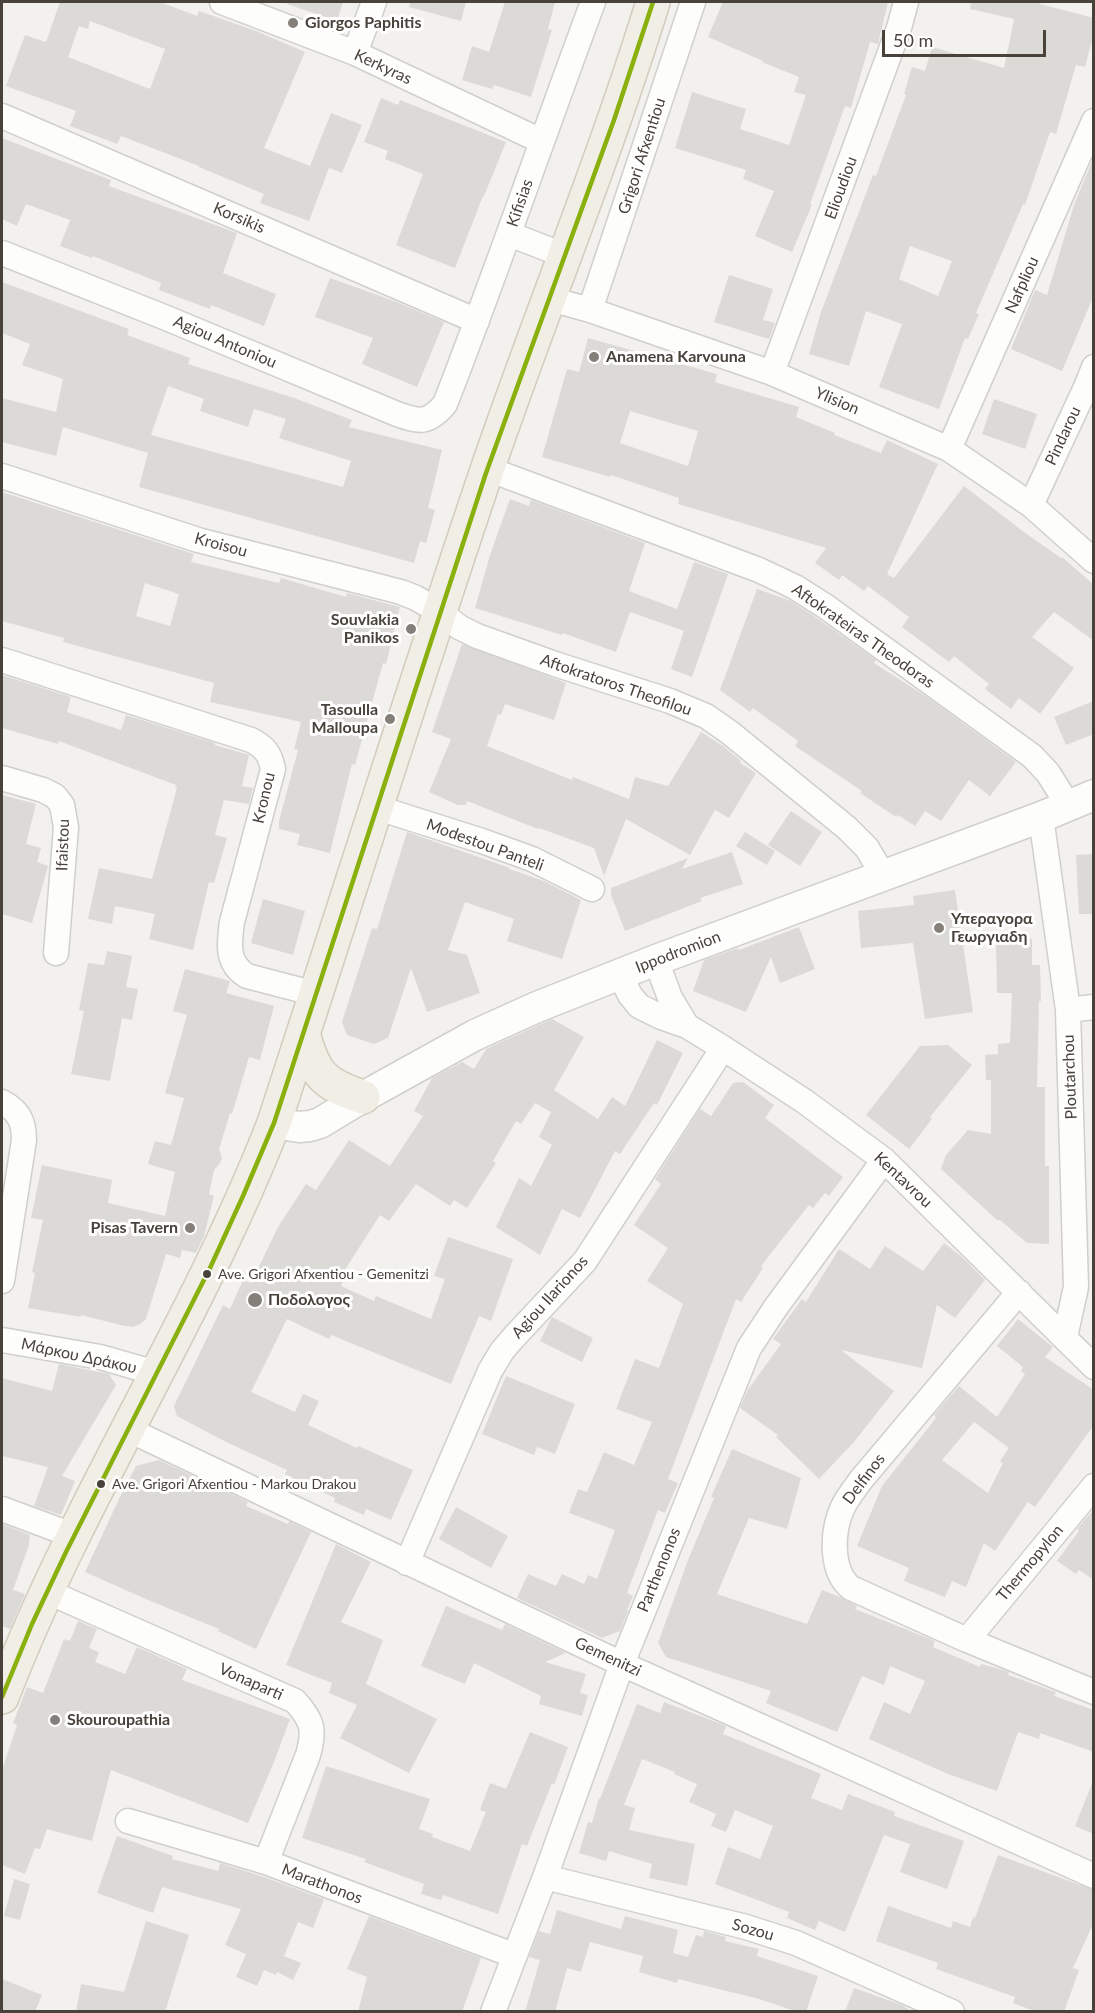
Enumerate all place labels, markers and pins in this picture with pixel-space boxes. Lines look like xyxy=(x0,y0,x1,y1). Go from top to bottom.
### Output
place label: Giorgos Paphitis xyxy=(305,13,421,33)
marker: Giorgos Paphitis xyxy=(286,16,300,30)
place label: Anamena Karvouna xyxy=(606,347,746,367)
marker: Anamena Karvouna xyxy=(587,350,601,364)
place label: Souvlakia Panikos xyxy=(331,610,399,648)
marker: Souvlakia Panikos xyxy=(404,622,418,636)
place label: Tasoulla Malloupa xyxy=(312,700,378,738)
marker: Tasoulla Malloupa xyxy=(383,712,397,726)
place label: Υπεραγορα Γεωργιαδη xyxy=(951,909,1033,947)
marker: Υπεραγορα Γεωργιαδη xyxy=(932,921,946,935)
place label: Pisas Tavern xyxy=(90,1218,178,1238)
marker: Pisas Tavern xyxy=(183,1221,197,1235)
place label: Ave. Grigori Afxentiou - Gemenitzi xyxy=(218,1266,429,1282)
marker: Ave. Grigori Afxentiou - Gemenitzi xyxy=(201,1268,213,1280)
place label: Ποδολογος xyxy=(268,1290,350,1310)
marker: Ποδολογος xyxy=(246,1291,264,1309)
place label: Ave. Grigori Afxentiou - Markou Drakou xyxy=(112,1476,356,1492)
marker: Ave. Grigori Afxentiou - Markou Drakou xyxy=(95,1478,107,1490)
place label: Skouroupathia xyxy=(67,1710,170,1730)
marker: Skouroupathia xyxy=(48,1713,62,1727)

